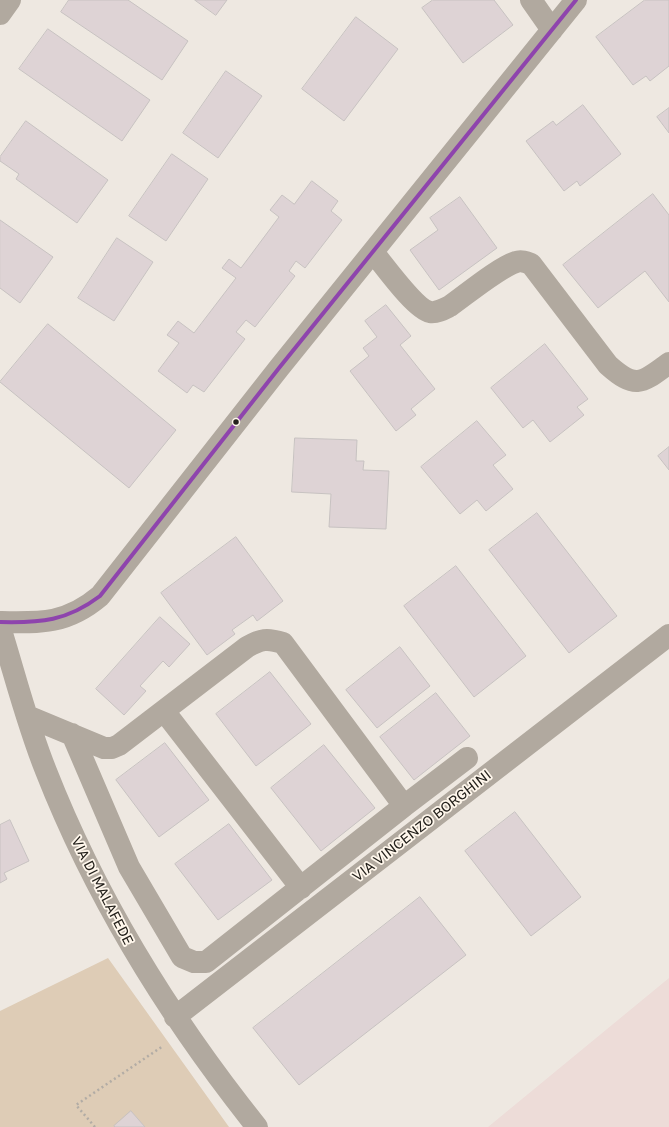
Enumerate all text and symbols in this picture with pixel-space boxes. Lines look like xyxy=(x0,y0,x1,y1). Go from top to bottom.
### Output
unlabelled marker xyxy=(231,417,241,427)
street label: VIA VINCENZO BORGHINI xyxy=(349,767,495,885)
street label: VIA DI MALAFEDE xyxy=(68,834,136,948)

